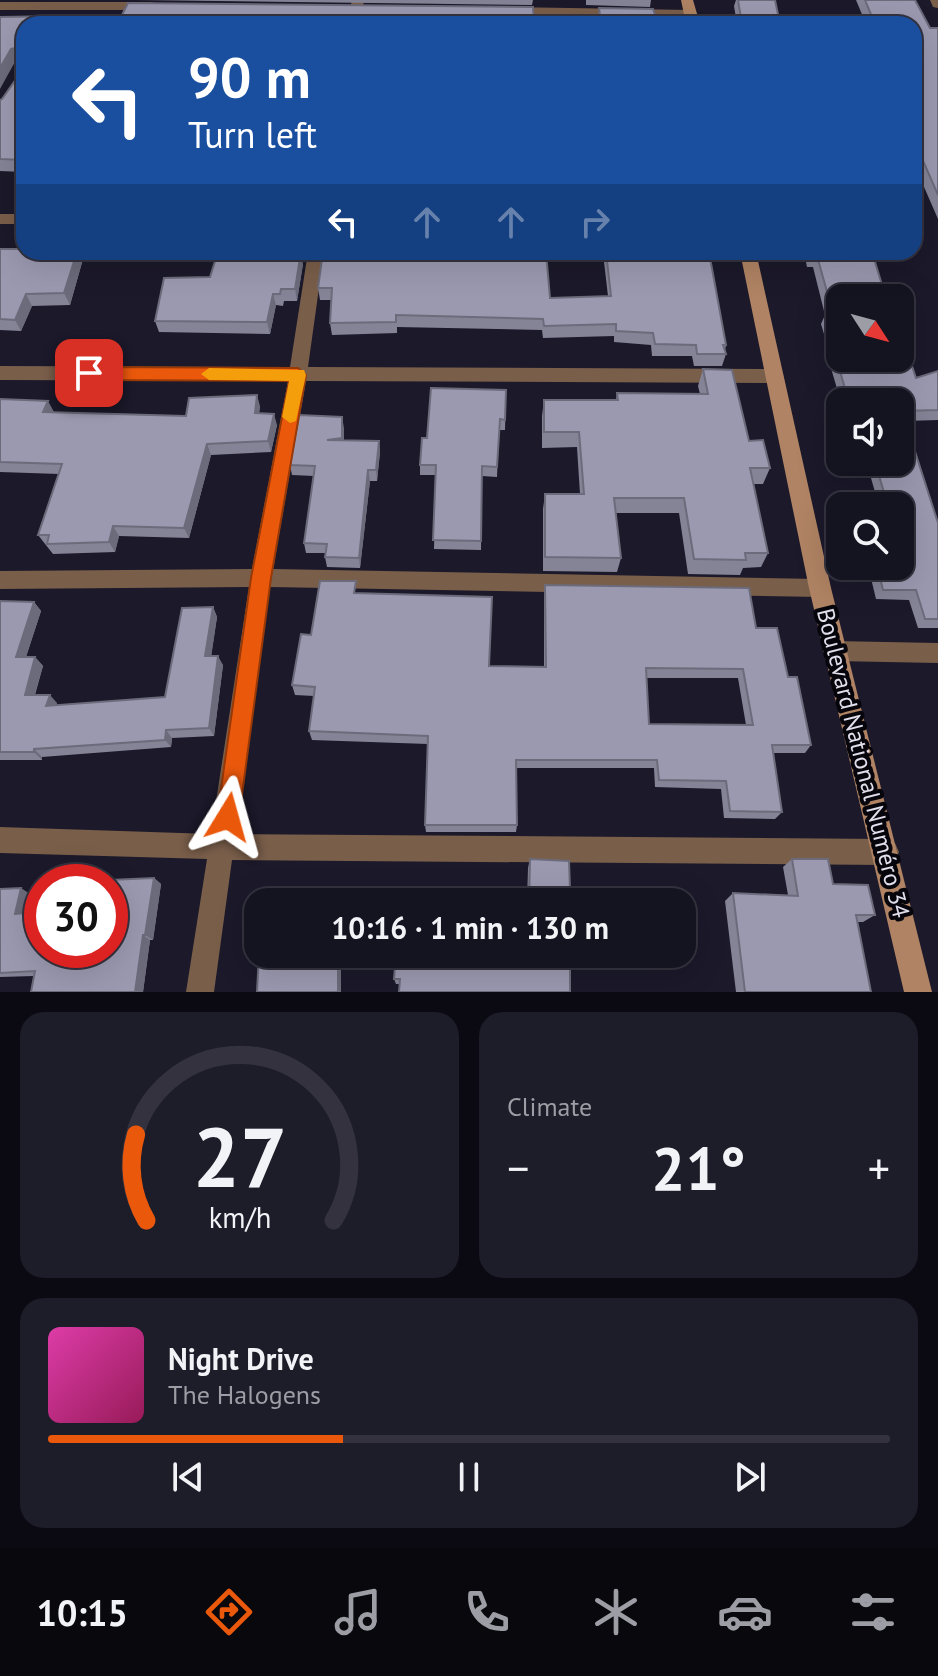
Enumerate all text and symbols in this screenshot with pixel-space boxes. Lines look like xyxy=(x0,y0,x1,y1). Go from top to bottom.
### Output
text: 90 m xyxy=(188,41,311,113)
icon: left xyxy=(56,48,160,152)
text: Turn left xyxy=(188,111,317,158)
icon: left xyxy=(321,200,365,244)
icon: ahead xyxy=(405,200,449,244)
icon: ahead xyxy=(489,200,533,244)
icon: right xyxy=(573,200,617,244)
north arrow xyxy=(826,284,914,372)
map controls xyxy=(826,284,914,580)
pin xyxy=(55,339,123,407)
icon: arrive xyxy=(67,351,111,395)
button: sound xyxy=(826,388,914,476)
button: search xyxy=(826,492,914,580)
street label: Boulevard National Numéro 34 xyxy=(810,605,917,921)
position arrow xyxy=(186,775,270,859)
speed limit sign: 30 xyxy=(24,864,128,968)
text: 10:16 · 1 min · 130 m xyxy=(331,908,609,947)
text: Climate xyxy=(507,1090,592,1123)
text: 27 xyxy=(192,1102,287,1210)
text: 21° xyxy=(651,1129,746,1207)
text: − xyxy=(507,1139,529,1196)
text: + xyxy=(868,1139,890,1196)
text: km/h xyxy=(208,1199,271,1236)
text: Night Drive xyxy=(168,1339,314,1378)
text: The Halogens xyxy=(168,1378,321,1411)
icon: previous xyxy=(166,1455,210,1499)
icon: pause xyxy=(447,1455,491,1499)
icon: next xyxy=(728,1455,772,1499)
icon: directions xyxy=(201,1584,257,1640)
icon: music xyxy=(330,1584,386,1640)
icon: phone xyxy=(459,1584,515,1640)
icon: climate xyxy=(588,1584,644,1640)
icon: car xyxy=(717,1584,773,1640)
icon: filters xyxy=(845,1584,901,1640)
text: 10:15 xyxy=(36,1589,128,1636)

